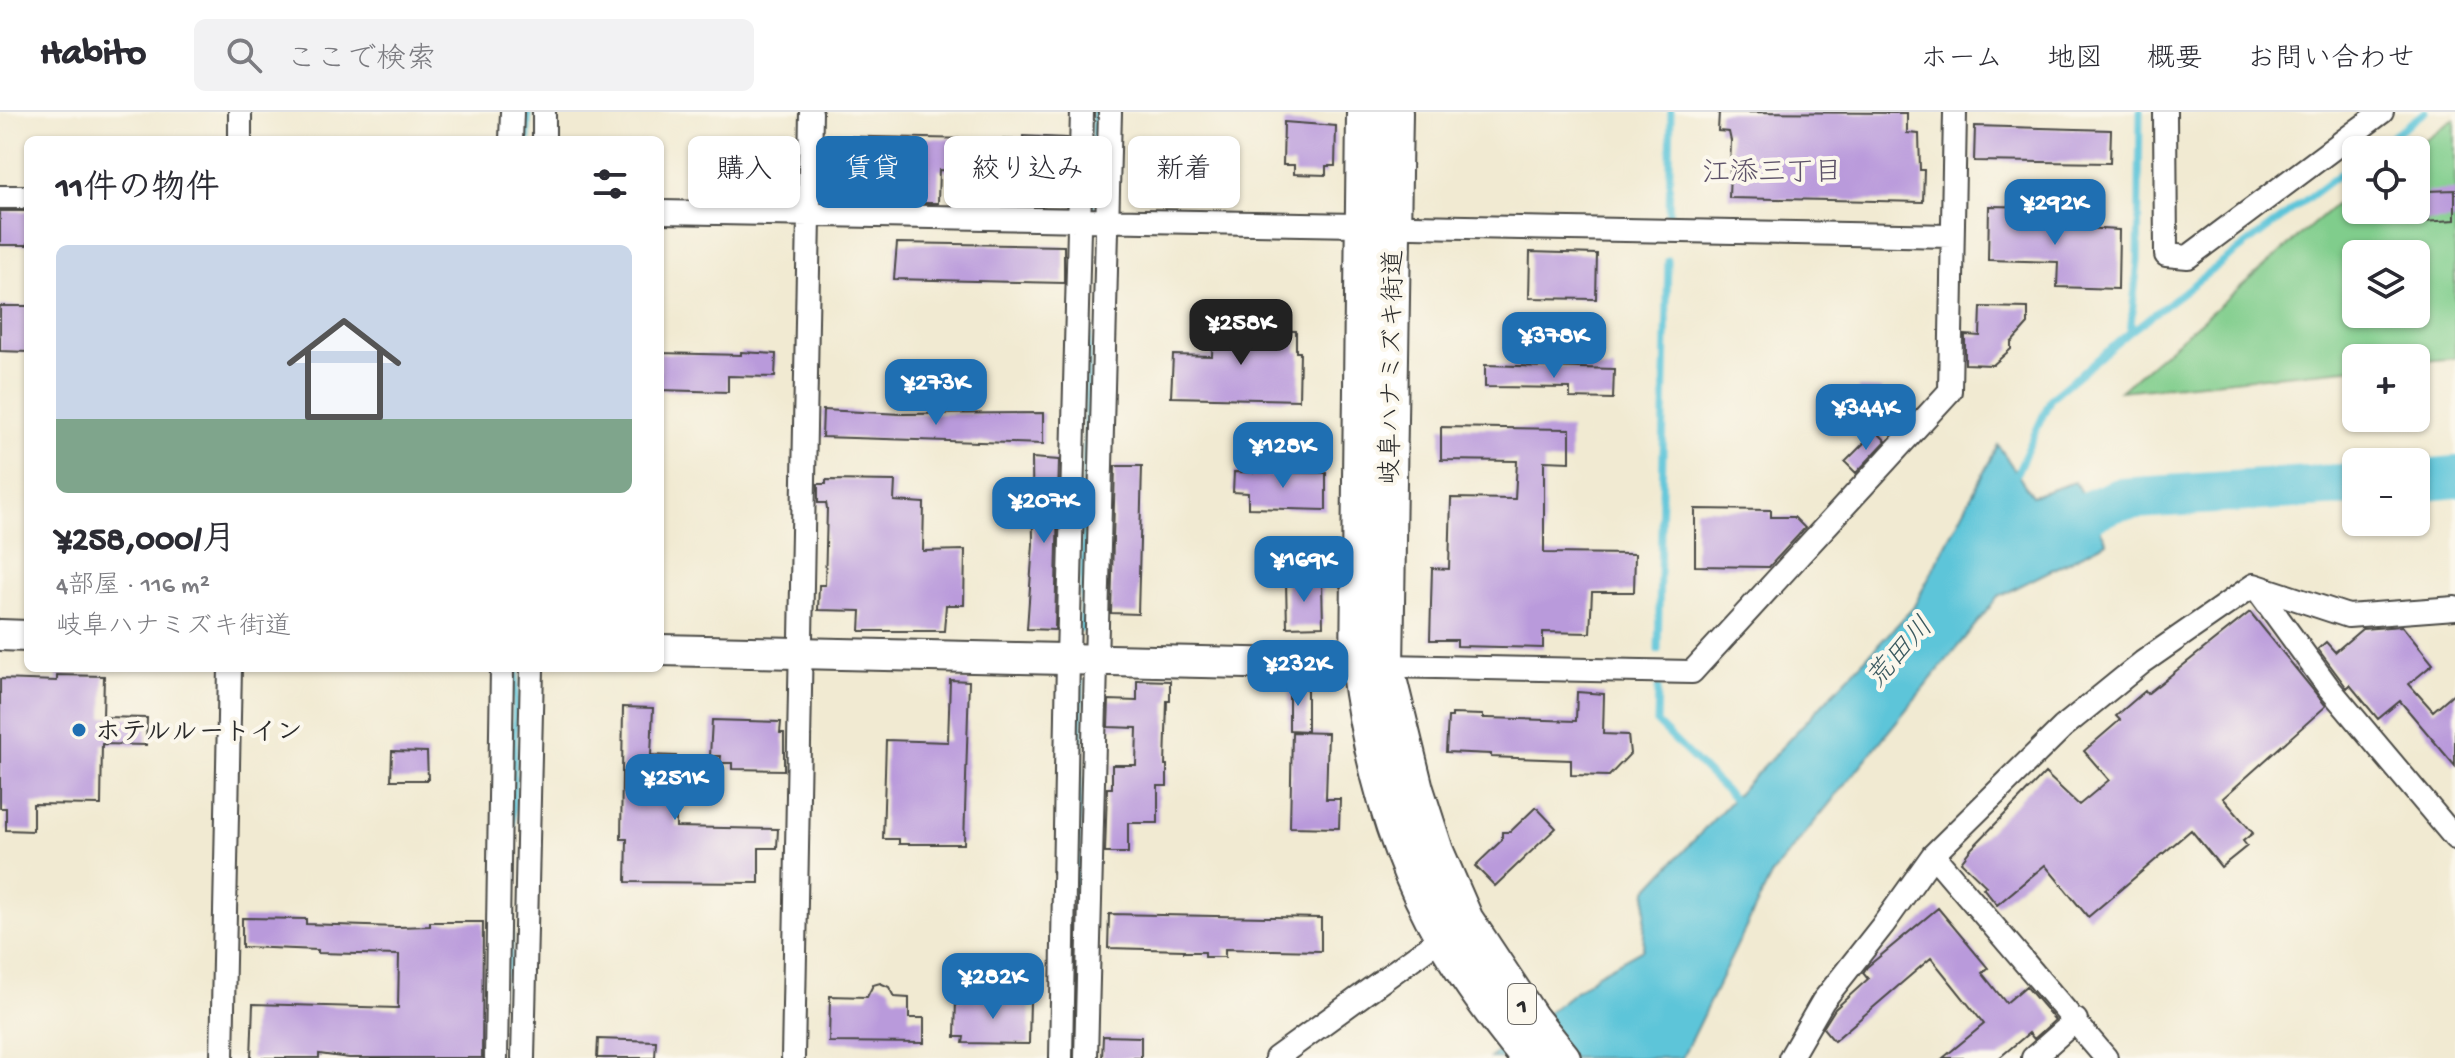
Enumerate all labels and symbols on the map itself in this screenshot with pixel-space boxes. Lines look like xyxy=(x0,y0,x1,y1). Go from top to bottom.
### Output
district label: 江添三丁目 xyxy=(1702,157,1842,191)
pin: ¥292K xyxy=(1999,179,2111,247)
street label: 岐阜ハナミズキ街道 xyxy=(1375,249,1412,485)
pin: ¥258K xyxy=(1185,299,1297,367)
pin: ¥378K xyxy=(1498,312,1610,380)
pin: ¥273K xyxy=(880,359,992,427)
pin: ¥344K xyxy=(1810,384,1922,452)
pin: ¥128K xyxy=(1227,422,1339,490)
pin: ¥207K xyxy=(988,477,1100,545)
pin: ¥169K xyxy=(1248,536,1360,604)
water label: 荒田川 xyxy=(1860,611,1942,696)
pin: ¥232K xyxy=(1242,640,1354,708)
place label: ホテルルートイン xyxy=(95,719,302,750)
marker: ホテルルートイン xyxy=(70,721,88,739)
pin: ¥251K xyxy=(619,754,731,822)
pin: ¥282K xyxy=(937,953,1049,1021)
road number: 1 xyxy=(1508,984,1536,1024)

